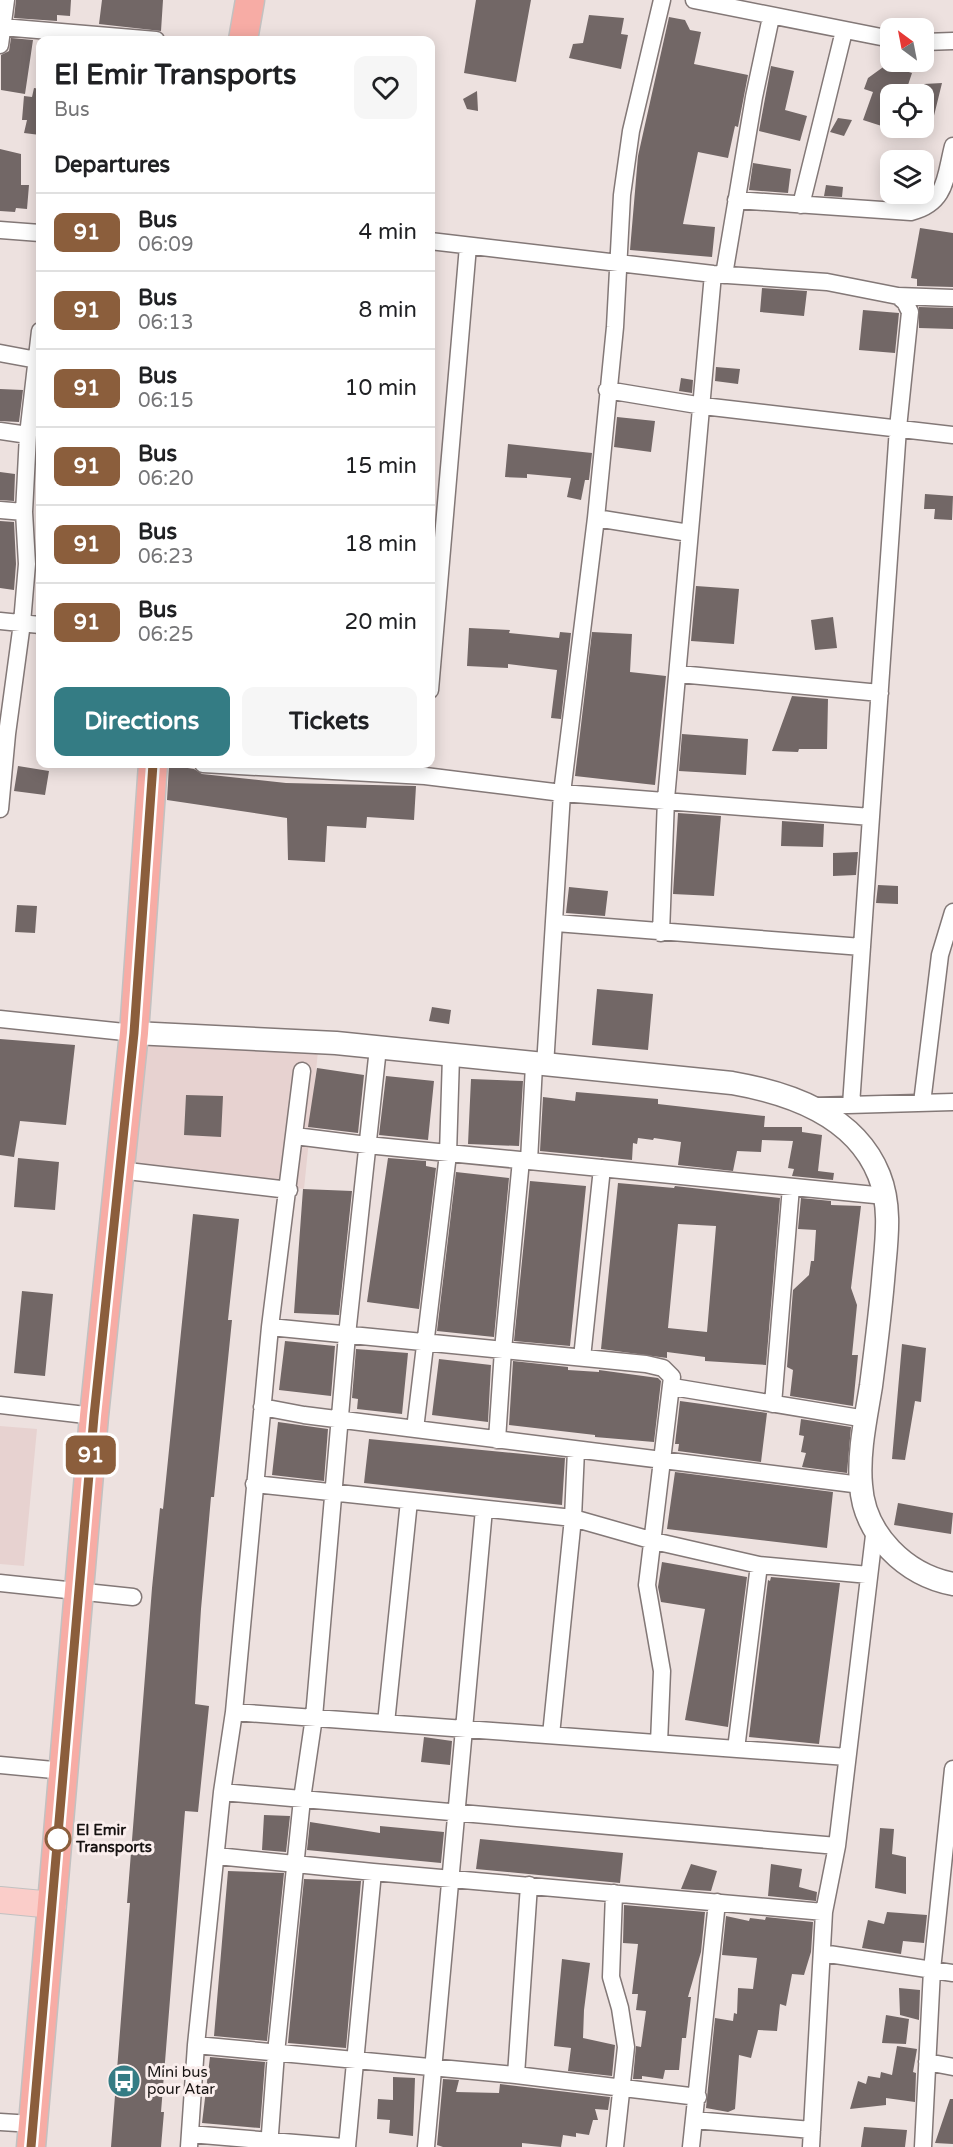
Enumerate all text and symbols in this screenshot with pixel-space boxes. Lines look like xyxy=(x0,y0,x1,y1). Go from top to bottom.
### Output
north arrow xyxy=(880,18,934,72)
map controls xyxy=(880,18,934,204)
button: heart xyxy=(354,56,417,119)
text: El Emir Transports xyxy=(54,58,296,92)
button: locate xyxy=(880,84,934,138)
text: Bus xyxy=(54,98,90,122)
button: layers xyxy=(880,150,934,204)
text: Departures xyxy=(54,152,170,178)
text: Bus xyxy=(138,207,177,233)
text: 4 min xyxy=(358,219,417,245)
text: 91 xyxy=(74,220,100,245)
text: 06:09 xyxy=(138,233,193,257)
text: Bus xyxy=(138,285,177,311)
text: 8 min xyxy=(358,297,417,323)
text: 91 xyxy=(74,298,100,323)
text: 06:13 xyxy=(138,311,193,335)
text: Bus xyxy=(138,363,177,389)
text: 10 min xyxy=(345,375,417,401)
text: 91 xyxy=(74,376,100,401)
text: 06:15 xyxy=(138,389,193,413)
text: Bus xyxy=(138,441,177,467)
text: 15 min xyxy=(345,453,417,479)
text: 91 xyxy=(74,454,100,479)
text: 06:20 xyxy=(138,467,193,491)
text: Bus xyxy=(138,519,177,545)
text: 18 min xyxy=(345,531,417,557)
text: 91 xyxy=(74,532,100,557)
text: 06:23 xyxy=(138,545,193,569)
text: Bus xyxy=(138,597,177,623)
text: 20 min xyxy=(345,609,417,635)
text: 91 xyxy=(74,610,100,635)
text: 06:25 xyxy=(138,623,193,647)
button: Directions xyxy=(54,687,230,756)
button: Tickets xyxy=(242,687,417,756)
line badge: 91 xyxy=(64,1436,118,1474)
text: 91 xyxy=(78,1443,104,1468)
place label: El Emir Transports xyxy=(75,1821,152,1857)
marker: El Emir Transports xyxy=(45,1826,71,1852)
bus stop icon: Mini bus pour Atar xyxy=(106,2063,142,2099)
place label: Mini bus pour Atar xyxy=(147,2063,215,2098)

